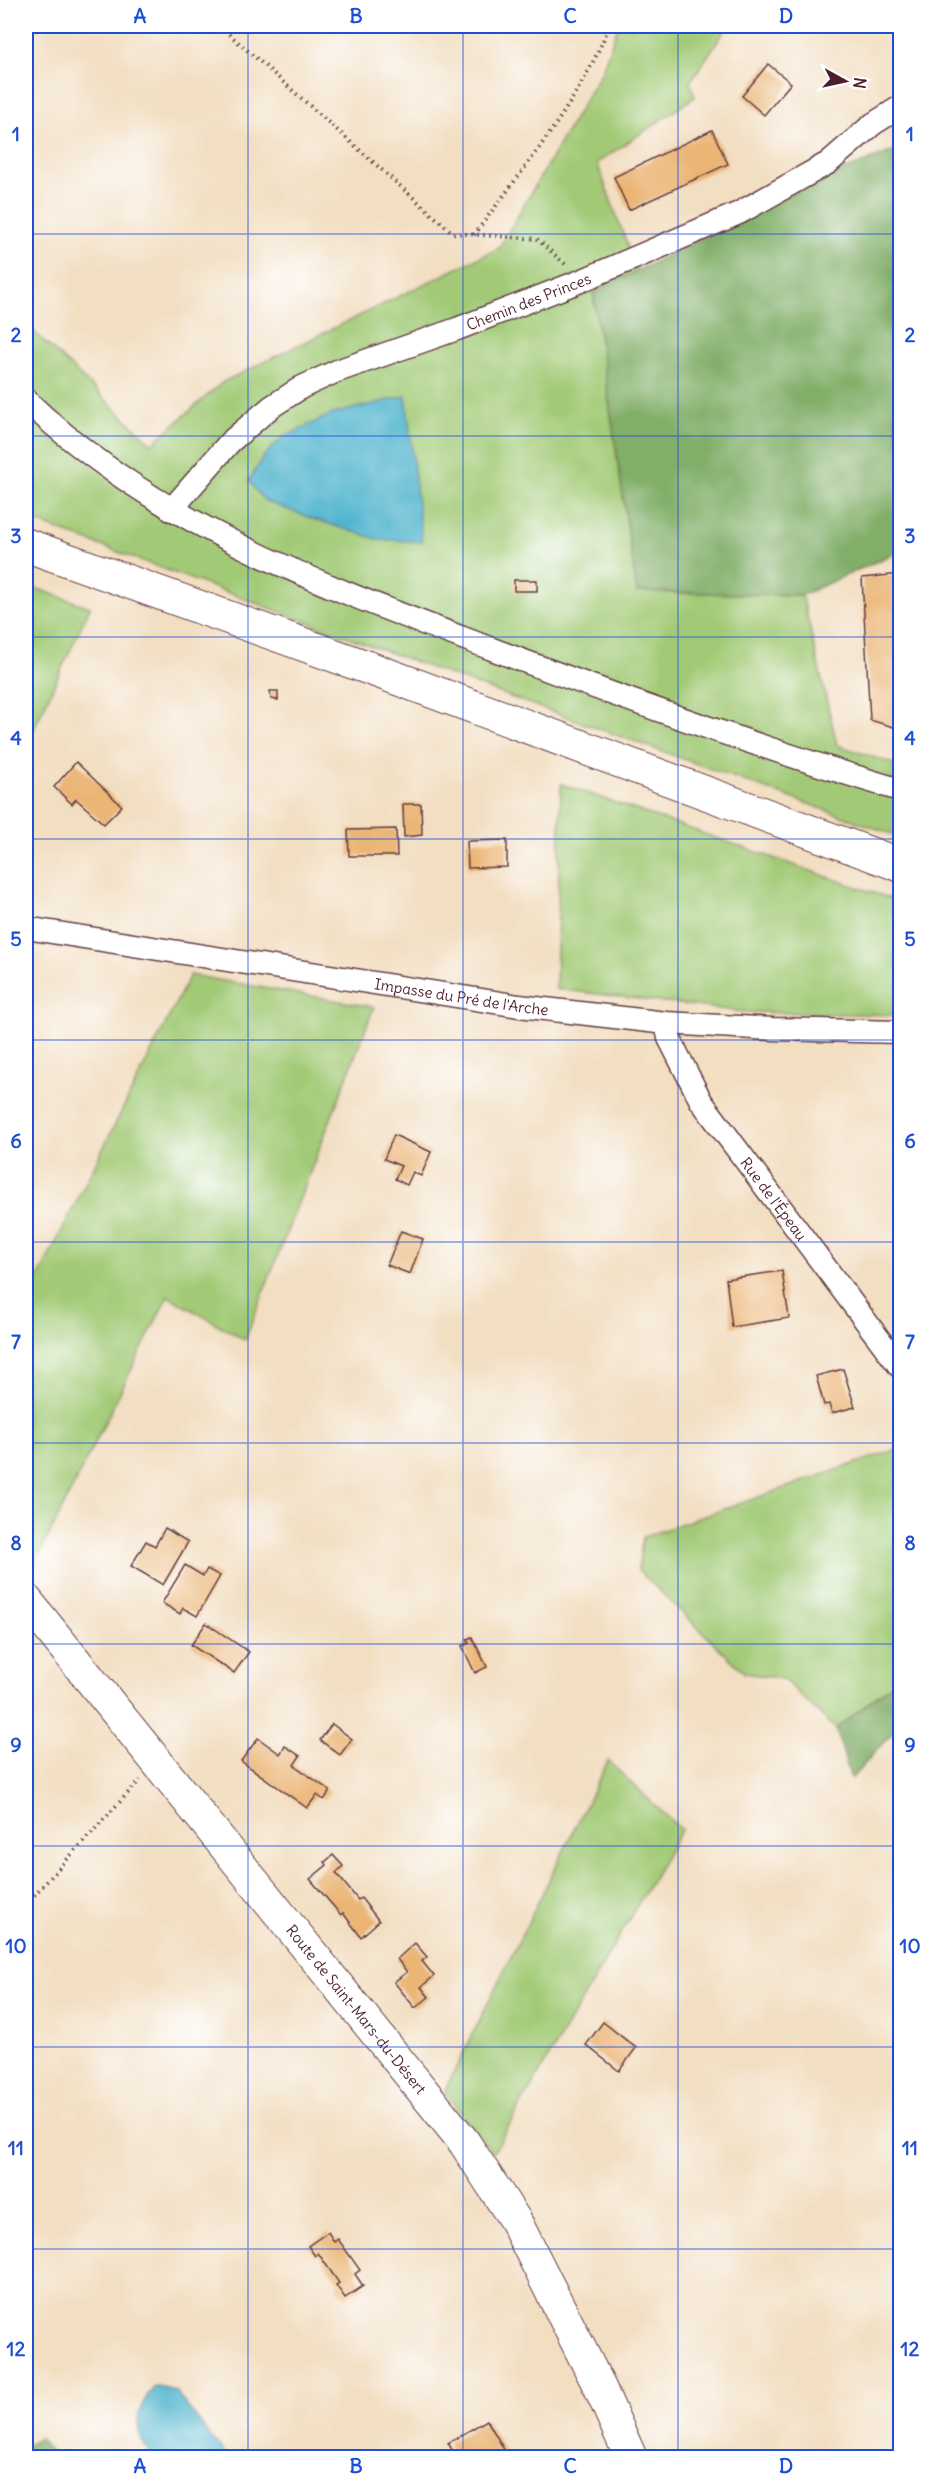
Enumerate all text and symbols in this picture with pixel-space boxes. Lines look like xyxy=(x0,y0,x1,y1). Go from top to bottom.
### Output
text: A xyxy=(134,3,147,28)
text: B xyxy=(349,3,363,28)
text: C xyxy=(563,3,577,28)
text: D xyxy=(779,3,793,28)
north arrow xyxy=(815,51,875,111)
text: N xyxy=(849,76,871,90)
text: 1 xyxy=(12,121,20,146)
text: 1 xyxy=(906,121,914,146)
street label: Chemin des Princes xyxy=(463,268,594,334)
text: 2 xyxy=(11,322,22,347)
text: 2 xyxy=(905,322,916,347)
text: 3 xyxy=(10,523,22,548)
text: 3 xyxy=(904,523,916,548)
text: 4 xyxy=(10,725,22,750)
text: 4 xyxy=(904,725,916,750)
text: 5 xyxy=(10,926,22,951)
text: 5 xyxy=(904,926,916,951)
street label: Impasse du Pré de l'Arche xyxy=(373,974,550,1019)
text: 6 xyxy=(10,1128,22,1153)
text: 6 xyxy=(904,1128,916,1153)
street label: Rue de l'Épeau xyxy=(737,1153,812,1244)
text: 7 xyxy=(11,1329,21,1354)
text: 7 xyxy=(905,1329,915,1354)
text: 8 xyxy=(10,1530,22,1555)
text: 8 xyxy=(904,1530,916,1555)
text: 9 xyxy=(10,1732,22,1757)
text: 9 xyxy=(904,1732,916,1757)
street label: Route de Saint-Mars-du-Désert xyxy=(283,1921,431,2098)
text: 10 xyxy=(5,1933,27,1958)
text: 10 xyxy=(899,1933,921,1958)
text: 11 xyxy=(8,2135,24,2160)
text: 11 xyxy=(902,2135,918,2160)
text: 12 xyxy=(7,2336,25,2361)
text: 12 xyxy=(901,2336,919,2361)
text: A xyxy=(134,2453,147,2478)
text: B xyxy=(349,2453,363,2478)
text: C xyxy=(563,2453,577,2478)
text: D xyxy=(779,2453,793,2478)

